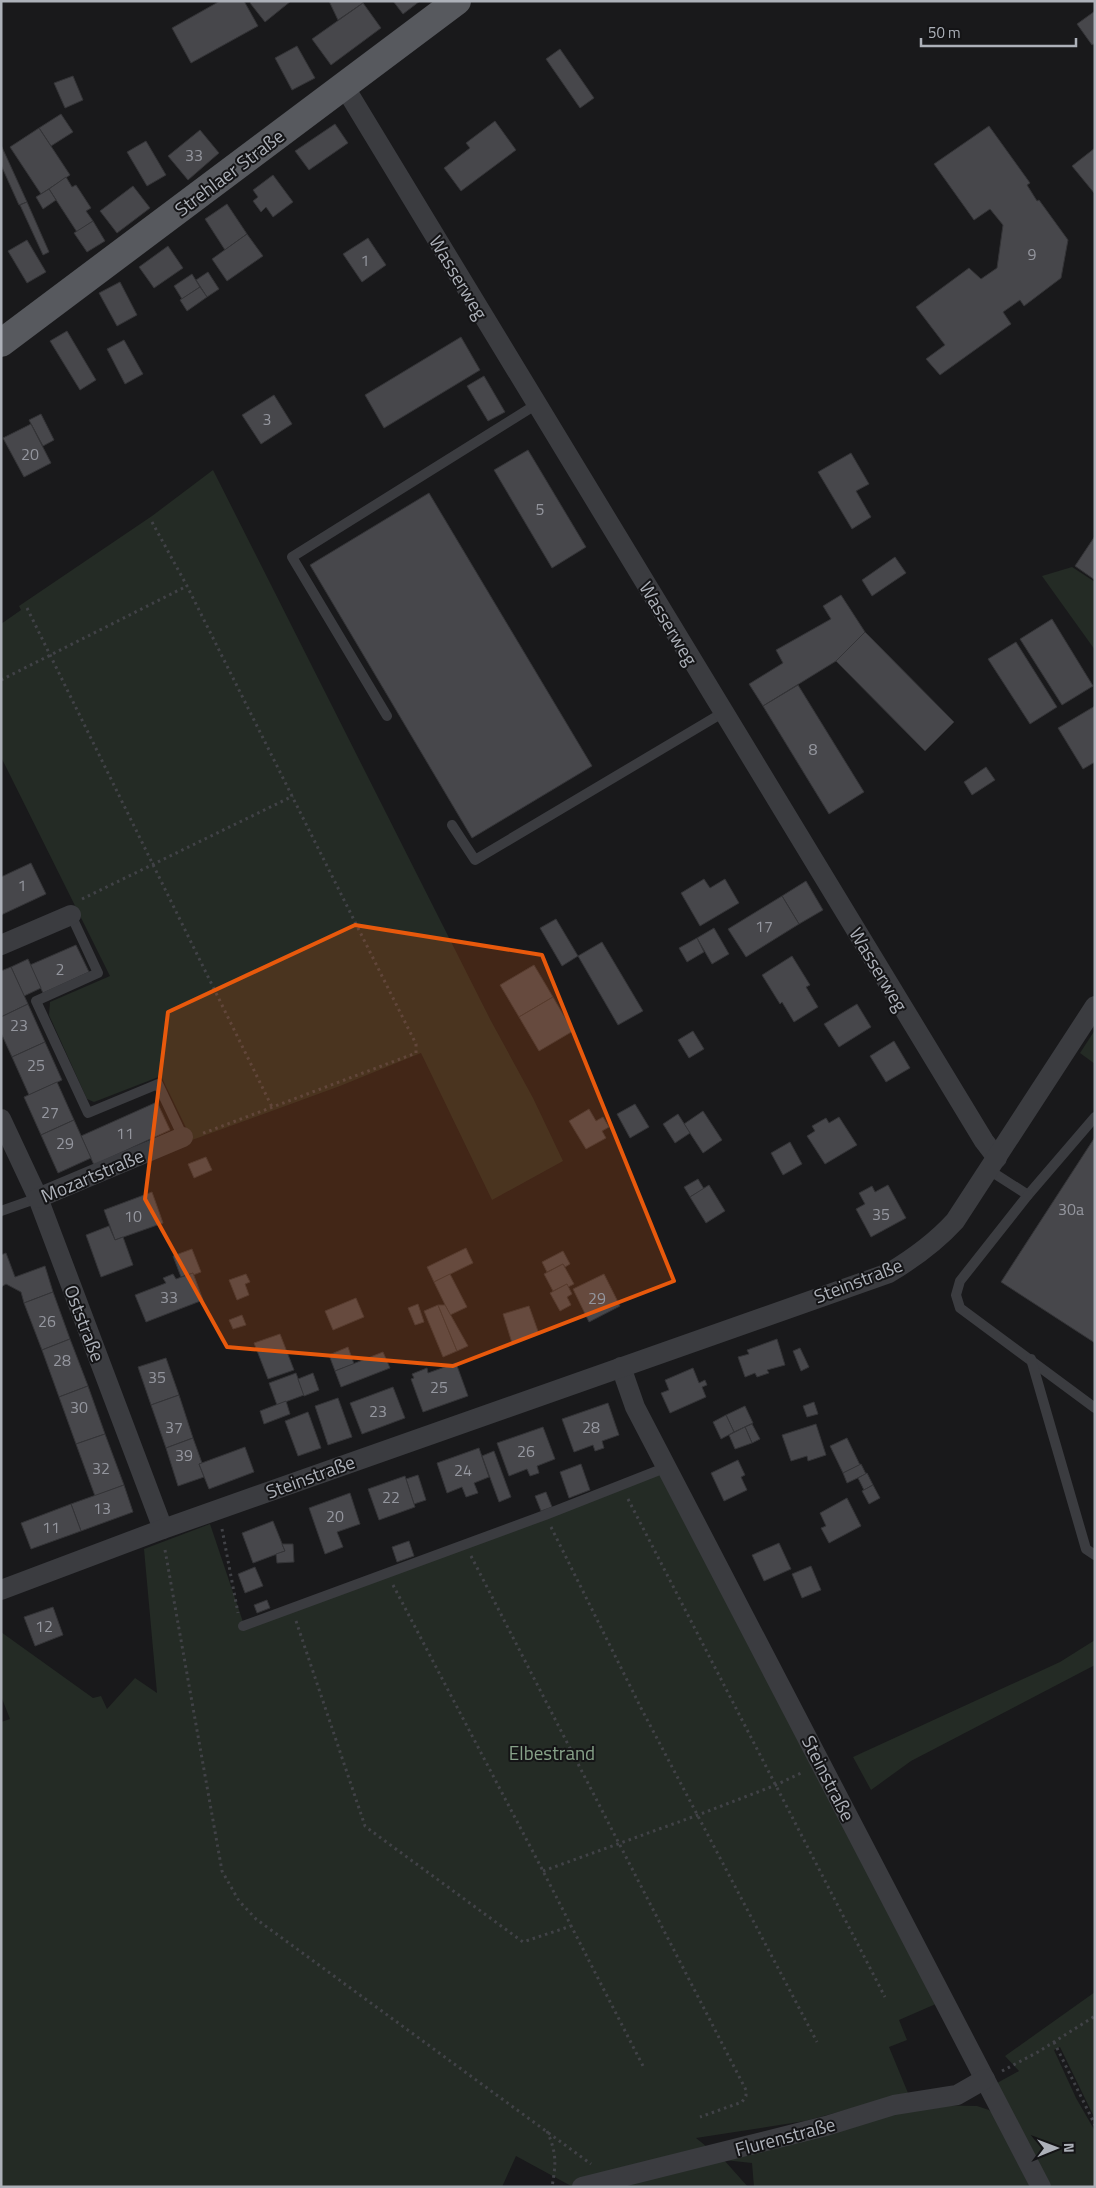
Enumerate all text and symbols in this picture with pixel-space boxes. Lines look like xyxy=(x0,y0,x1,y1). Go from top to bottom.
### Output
scale bar xyxy=(921,15,1076,47)
text: 50 m xyxy=(928,21,961,44)
street label: Strehlaer Straße xyxy=(168,121,290,223)
house number: 33 xyxy=(185,143,203,167)
street label: Wasserweg xyxy=(422,229,496,325)
house number: 9 xyxy=(1028,242,1037,266)
house number: 1 xyxy=(361,248,369,272)
house number: 3 xyxy=(263,407,271,431)
house number: 20 xyxy=(21,442,39,466)
house number: 5 xyxy=(536,497,545,521)
street label: Wasserweg xyxy=(632,575,706,671)
house number: 8 xyxy=(809,737,818,761)
house number: 1 xyxy=(18,873,26,897)
house number: 17 xyxy=(755,914,773,938)
street label: Wasserweg xyxy=(842,921,916,1017)
house number: 2 xyxy=(56,957,64,981)
house number: 23 xyxy=(10,1013,28,1037)
house number: 25 xyxy=(27,1053,45,1077)
house number: 27 xyxy=(41,1100,59,1124)
house number: 11 xyxy=(116,1121,134,1145)
house number: 29 xyxy=(56,1131,74,1155)
street label: Mozartstraße xyxy=(36,1140,148,1210)
house number: 30a xyxy=(1058,1197,1084,1221)
house number: 35 xyxy=(872,1202,890,1226)
house number: 10 xyxy=(124,1204,142,1228)
street label: Steinstraße xyxy=(809,1250,907,1310)
street label: Oststraße xyxy=(57,1280,113,1366)
house number: 33 xyxy=(160,1285,178,1309)
house number: 29 xyxy=(588,1286,606,1310)
house number: 26 xyxy=(38,1309,56,1333)
house number: 28 xyxy=(53,1348,71,1372)
house number: 35 xyxy=(148,1365,166,1389)
house number: 25 xyxy=(430,1375,448,1399)
house number: 30 xyxy=(70,1395,88,1419)
house number: 23 xyxy=(369,1399,387,1423)
house number: 37 xyxy=(165,1415,183,1439)
house number: 28 xyxy=(582,1415,600,1439)
house number: 26 xyxy=(517,1439,535,1463)
house number: 39 xyxy=(175,1443,193,1467)
street label: Steinstraße xyxy=(261,1446,359,1506)
house number: 32 xyxy=(92,1456,110,1480)
house number: 24 xyxy=(454,1458,472,1482)
house number: 22 xyxy=(382,1485,400,1509)
house number: 13 xyxy=(93,1496,111,1520)
house number: 20 xyxy=(326,1504,344,1528)
house number: 11 xyxy=(42,1515,60,1539)
house number: 12 xyxy=(35,1614,53,1638)
street label: Steinstraße xyxy=(795,1730,863,1826)
park label: Elbestrand xyxy=(509,1738,595,1767)
street label: Flurenstraße xyxy=(732,2109,838,2163)
north arrow xyxy=(1031,2123,1081,2173)
text: N xyxy=(1059,2143,1080,2153)

